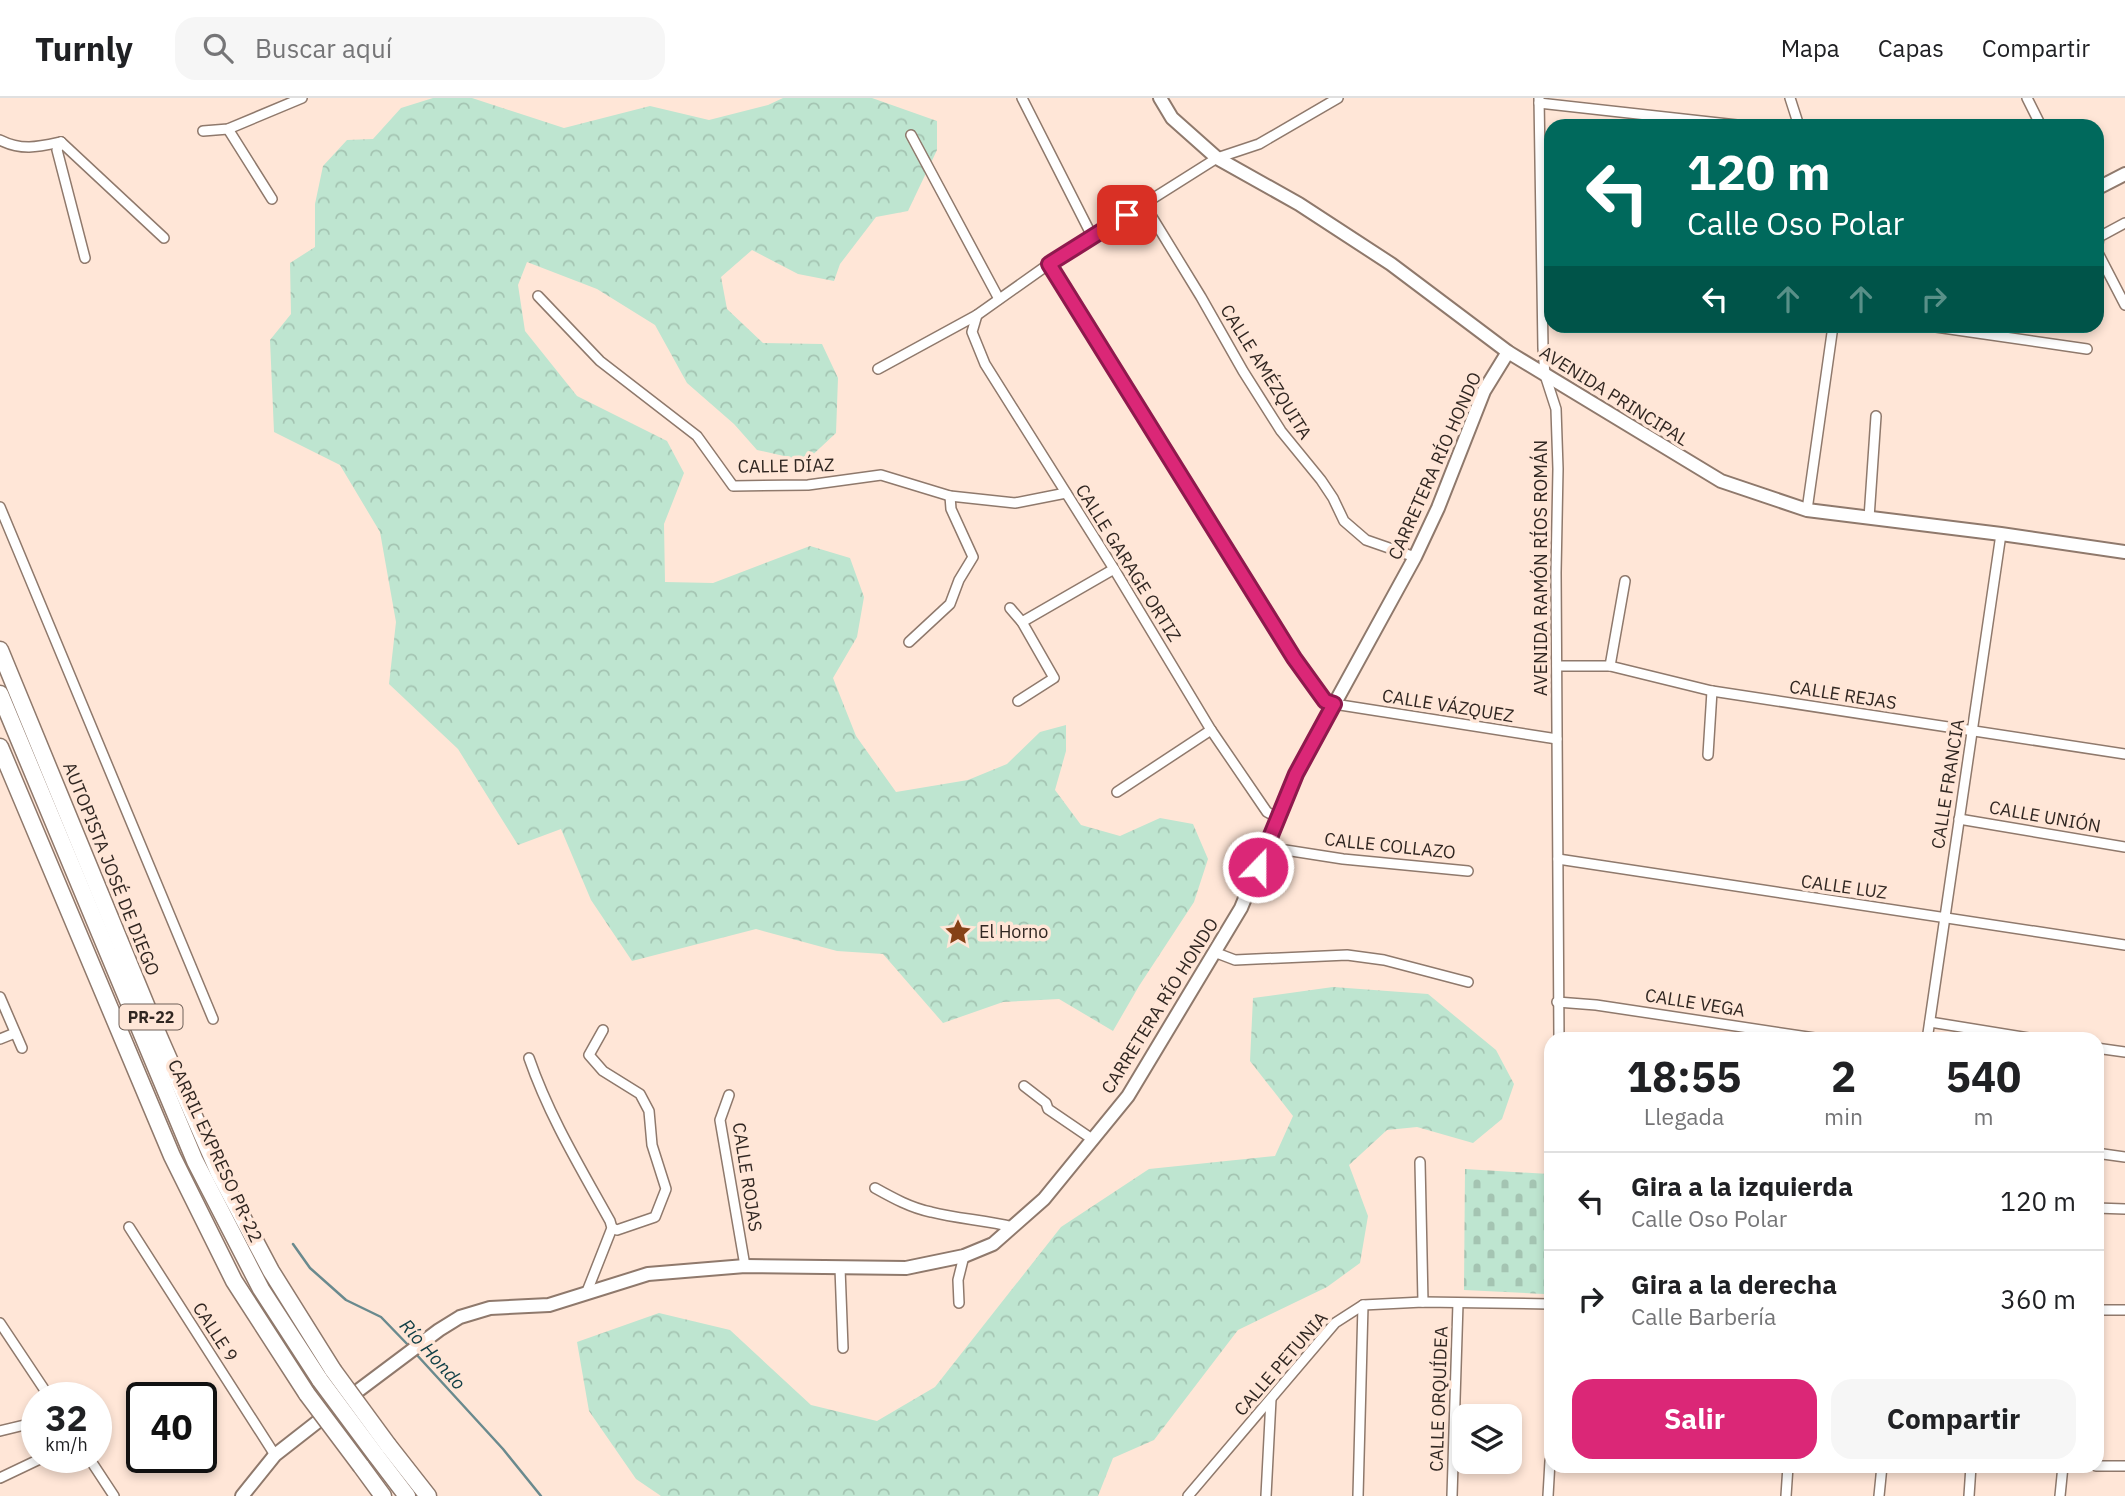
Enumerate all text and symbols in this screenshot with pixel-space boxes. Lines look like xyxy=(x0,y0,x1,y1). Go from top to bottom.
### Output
search box xyxy=(175,17,665,80)
text: Turnly xyxy=(35,27,133,70)
icon: search xyxy=(199,29,237,67)
text: Buscar aquí xyxy=(255,31,392,65)
text: Mapa xyxy=(1781,32,1840,64)
text: Capas xyxy=(1878,32,1944,64)
text: Compartir xyxy=(1982,32,2090,64)
text: 120 m xyxy=(1687,140,1831,203)
icon: left xyxy=(1572,147,1663,238)
pin xyxy=(1097,185,1157,245)
icon: arrive xyxy=(1108,196,1146,234)
text: Calle Oso Polar xyxy=(1687,202,1904,244)
icon: left xyxy=(1696,280,1734,318)
icon: ahead xyxy=(1769,280,1807,318)
icon: ahead xyxy=(1842,280,1880,318)
icon: right xyxy=(1915,280,1953,318)
street label: CALLE AMÉZQUITA xyxy=(1216,300,1317,444)
street label: AVENIDA PRINCIPAL xyxy=(1536,340,1693,451)
street label: CARRETERA RÍO HONDO xyxy=(1383,368,1486,563)
street label: AVENIDA RAMÓN RÍOS ROMÁN xyxy=(1529,440,1552,696)
street label: CALLE DÍAZ xyxy=(737,453,835,478)
street label: CALLE GARAGE ORTIZ xyxy=(1071,480,1186,646)
street label: CALLE REJAS xyxy=(1788,675,1898,714)
street label: CALLE VÁZQUEZ xyxy=(1380,684,1516,727)
street label: CALLE FRANCIA xyxy=(1926,717,1969,851)
street label: AUTOPISTA JOSÉ DE DIEGO xyxy=(58,759,165,979)
street label: CALLE UNIÓN xyxy=(1987,795,2103,838)
street label: CALLE COLLAZO xyxy=(1323,827,1457,864)
position arrow xyxy=(1221,830,1295,904)
street label: CALLE LUZ xyxy=(1800,869,1889,904)
street label: CARRETERA RÍO HONDO xyxy=(1096,914,1223,1098)
place icon: El Horno xyxy=(943,917,973,947)
place label: El Horno xyxy=(979,920,1048,943)
street label: CALLE VEGA xyxy=(1643,983,1747,1022)
road number: PR-22 xyxy=(120,1004,182,1029)
text: 18:55 xyxy=(1627,1049,1741,1104)
text: 2 xyxy=(1831,1049,1856,1104)
text: 540 xyxy=(1946,1049,2021,1104)
street label: CARRIL EXPRESO PR-22 xyxy=(163,1056,268,1246)
text: Llegada xyxy=(1644,1101,1724,1131)
text: min xyxy=(1824,1101,1863,1131)
text: m xyxy=(1973,1101,1994,1131)
street label: CALLE ROJAS xyxy=(727,1121,767,1233)
text: Gira a la izquierda xyxy=(1631,1169,1853,1203)
icon: left xyxy=(1572,1182,1610,1220)
text: 120 m xyxy=(2000,1184,2076,1218)
text: Calle Oso Polar xyxy=(1631,1203,1787,1233)
text: Gira a la derecha xyxy=(1631,1267,1837,1301)
icon: right xyxy=(1572,1280,1610,1318)
text: 360 m xyxy=(2000,1282,2076,1316)
street label: CALLE 9 xyxy=(188,1298,243,1366)
text: Calle Barbería xyxy=(1631,1301,1776,1331)
street label: CALLE PETUNIA xyxy=(1229,1306,1333,1421)
water label: Río Hondo xyxy=(395,1313,471,1395)
street label: CALLE ORQUÍDEA xyxy=(1424,1325,1453,1472)
button: Salir xyxy=(1572,1379,1817,1459)
button: Compartir xyxy=(1831,1379,2076,1459)
speed limit sign: 40 xyxy=(126,1382,217,1473)
text: 32 xyxy=(45,1395,88,1441)
map controls xyxy=(1452,1404,1522,1474)
button: layers xyxy=(1452,1404,1522,1474)
text: km/h xyxy=(45,1433,88,1456)

